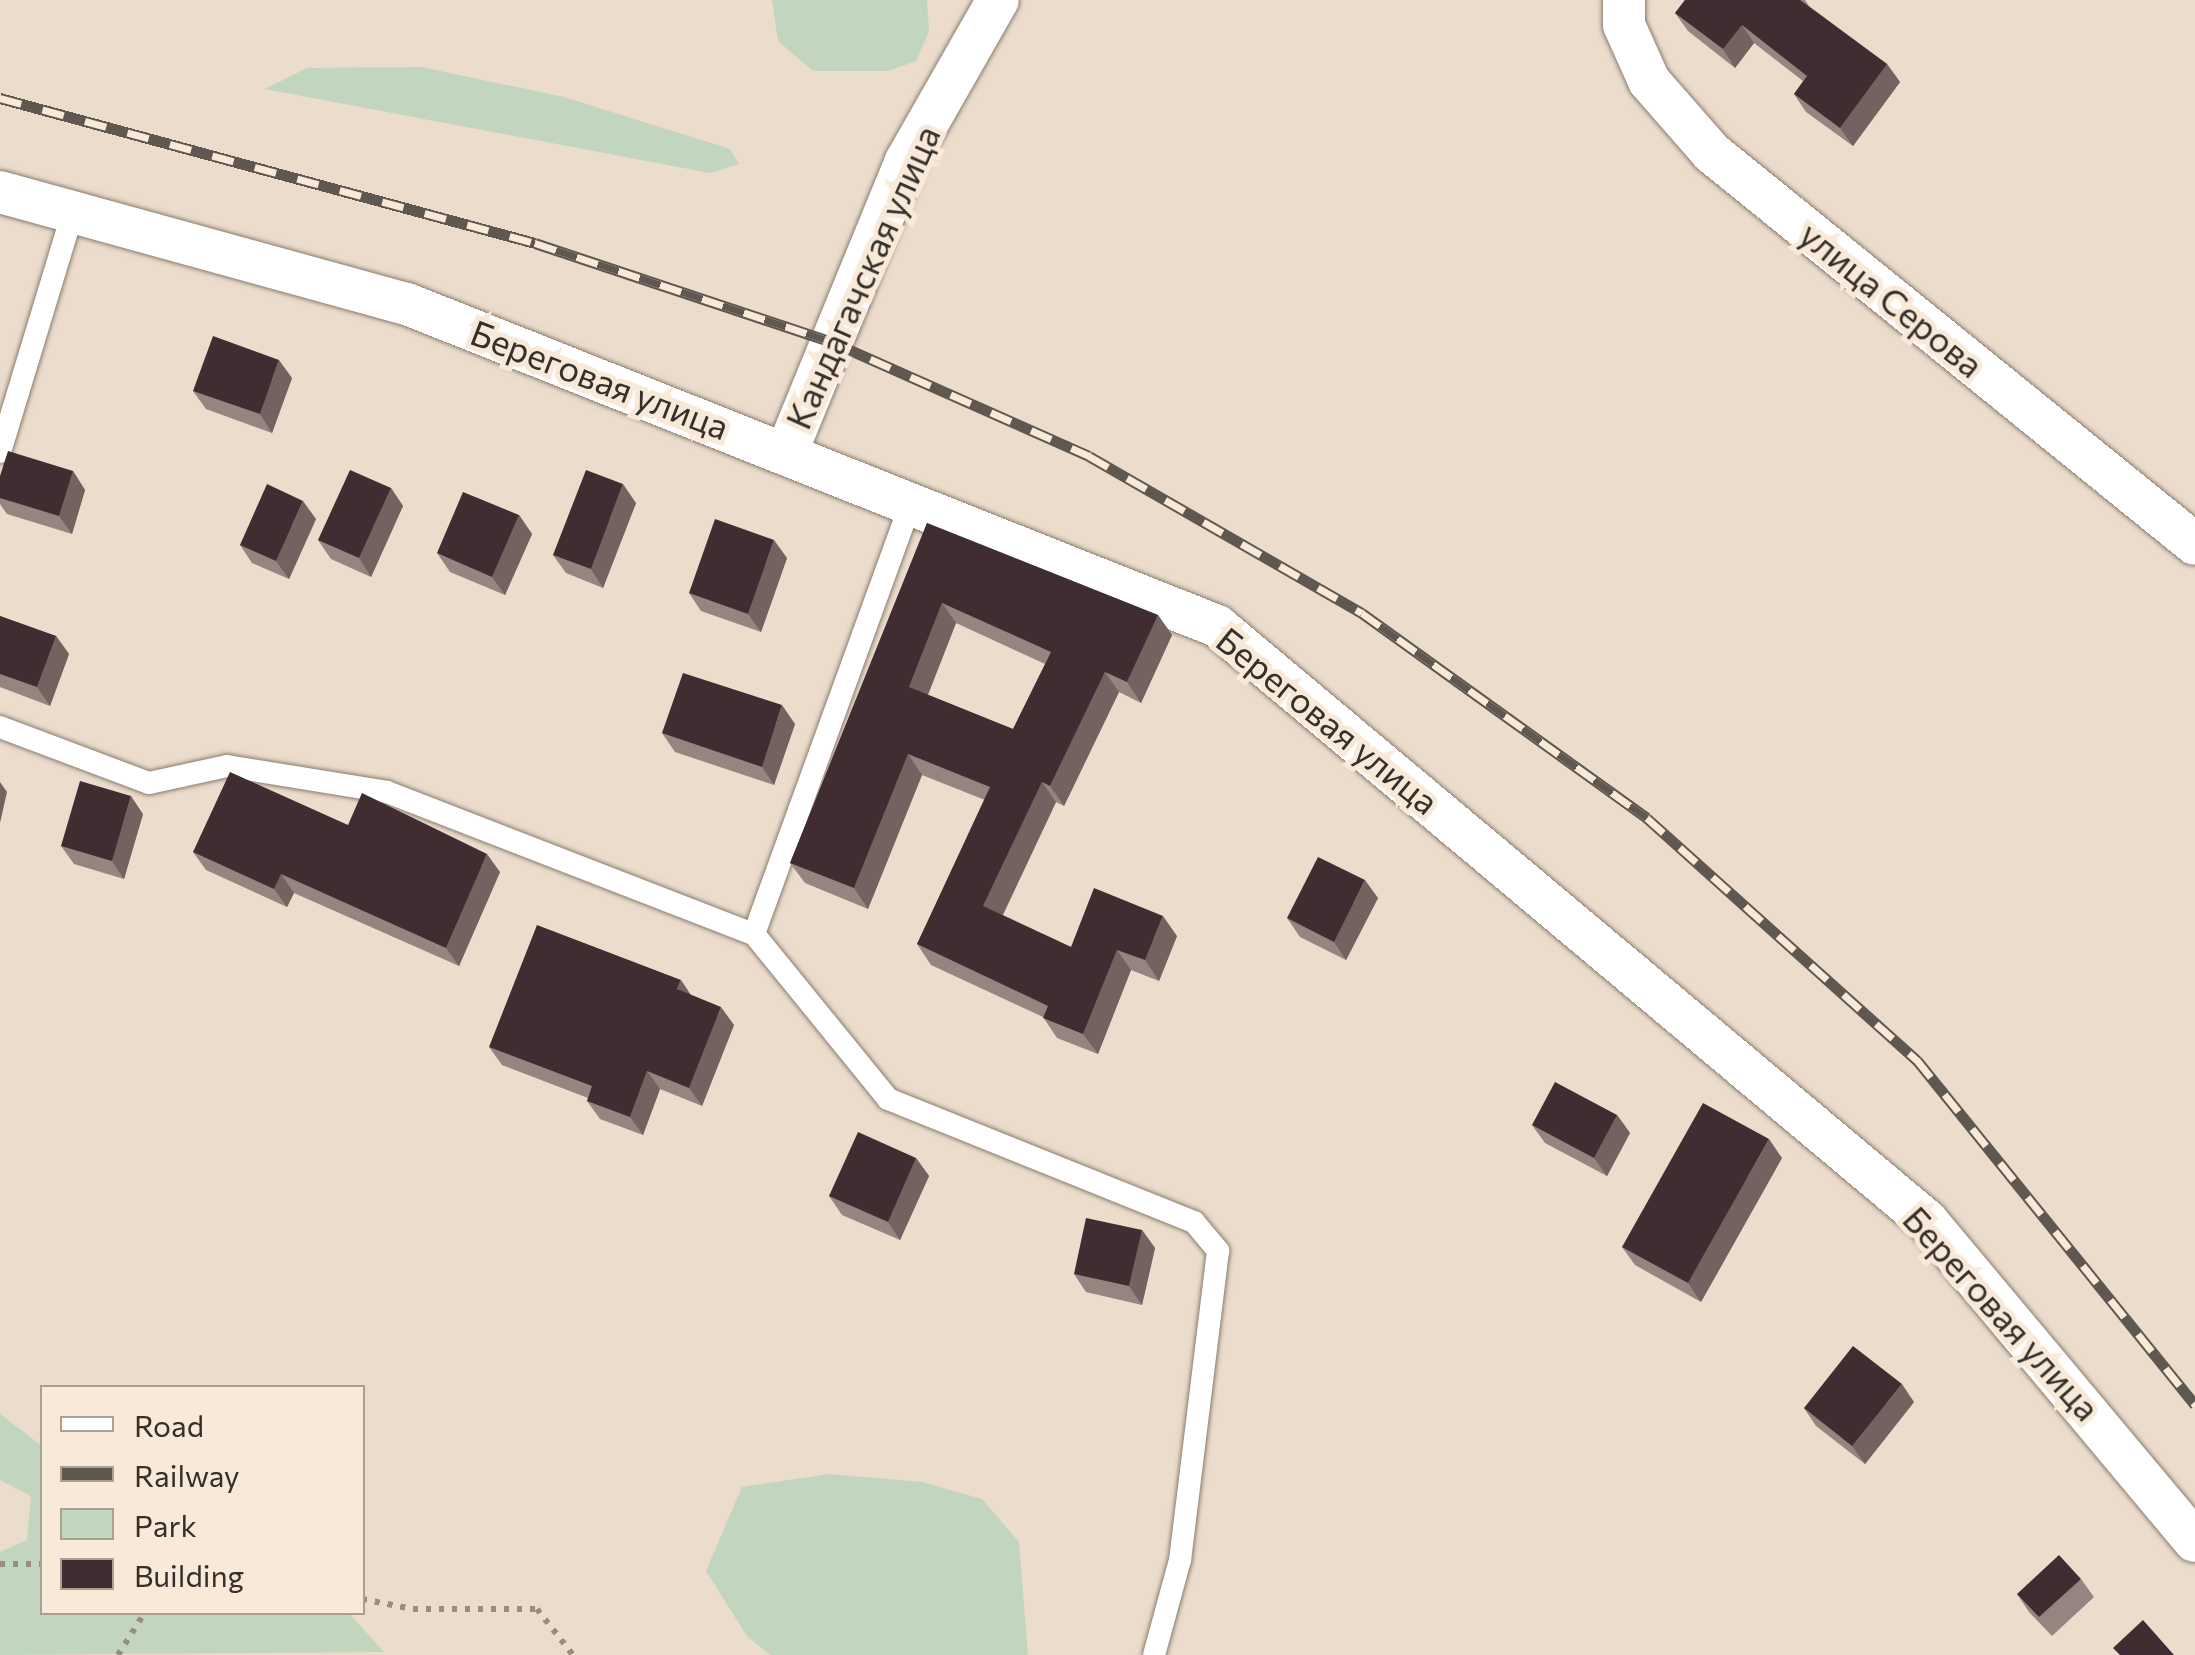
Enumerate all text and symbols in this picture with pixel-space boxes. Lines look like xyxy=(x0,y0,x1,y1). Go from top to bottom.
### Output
street label: Кандагачская улица xyxy=(776,119,948,435)
street label: улица Серова xyxy=(1792,213,1992,385)
street label: Береговая улица xyxy=(465,310,735,448)
street label: Береговая улица xyxy=(1209,618,1447,822)
street label: Береговая улица xyxy=(1895,1198,2109,1428)
legend xyxy=(40,1385,365,1615)
text: Road xyxy=(134,1406,204,1443)
text: Railway xyxy=(134,1456,240,1493)
text: Park xyxy=(134,1506,197,1543)
text: Building xyxy=(134,1556,244,1593)

